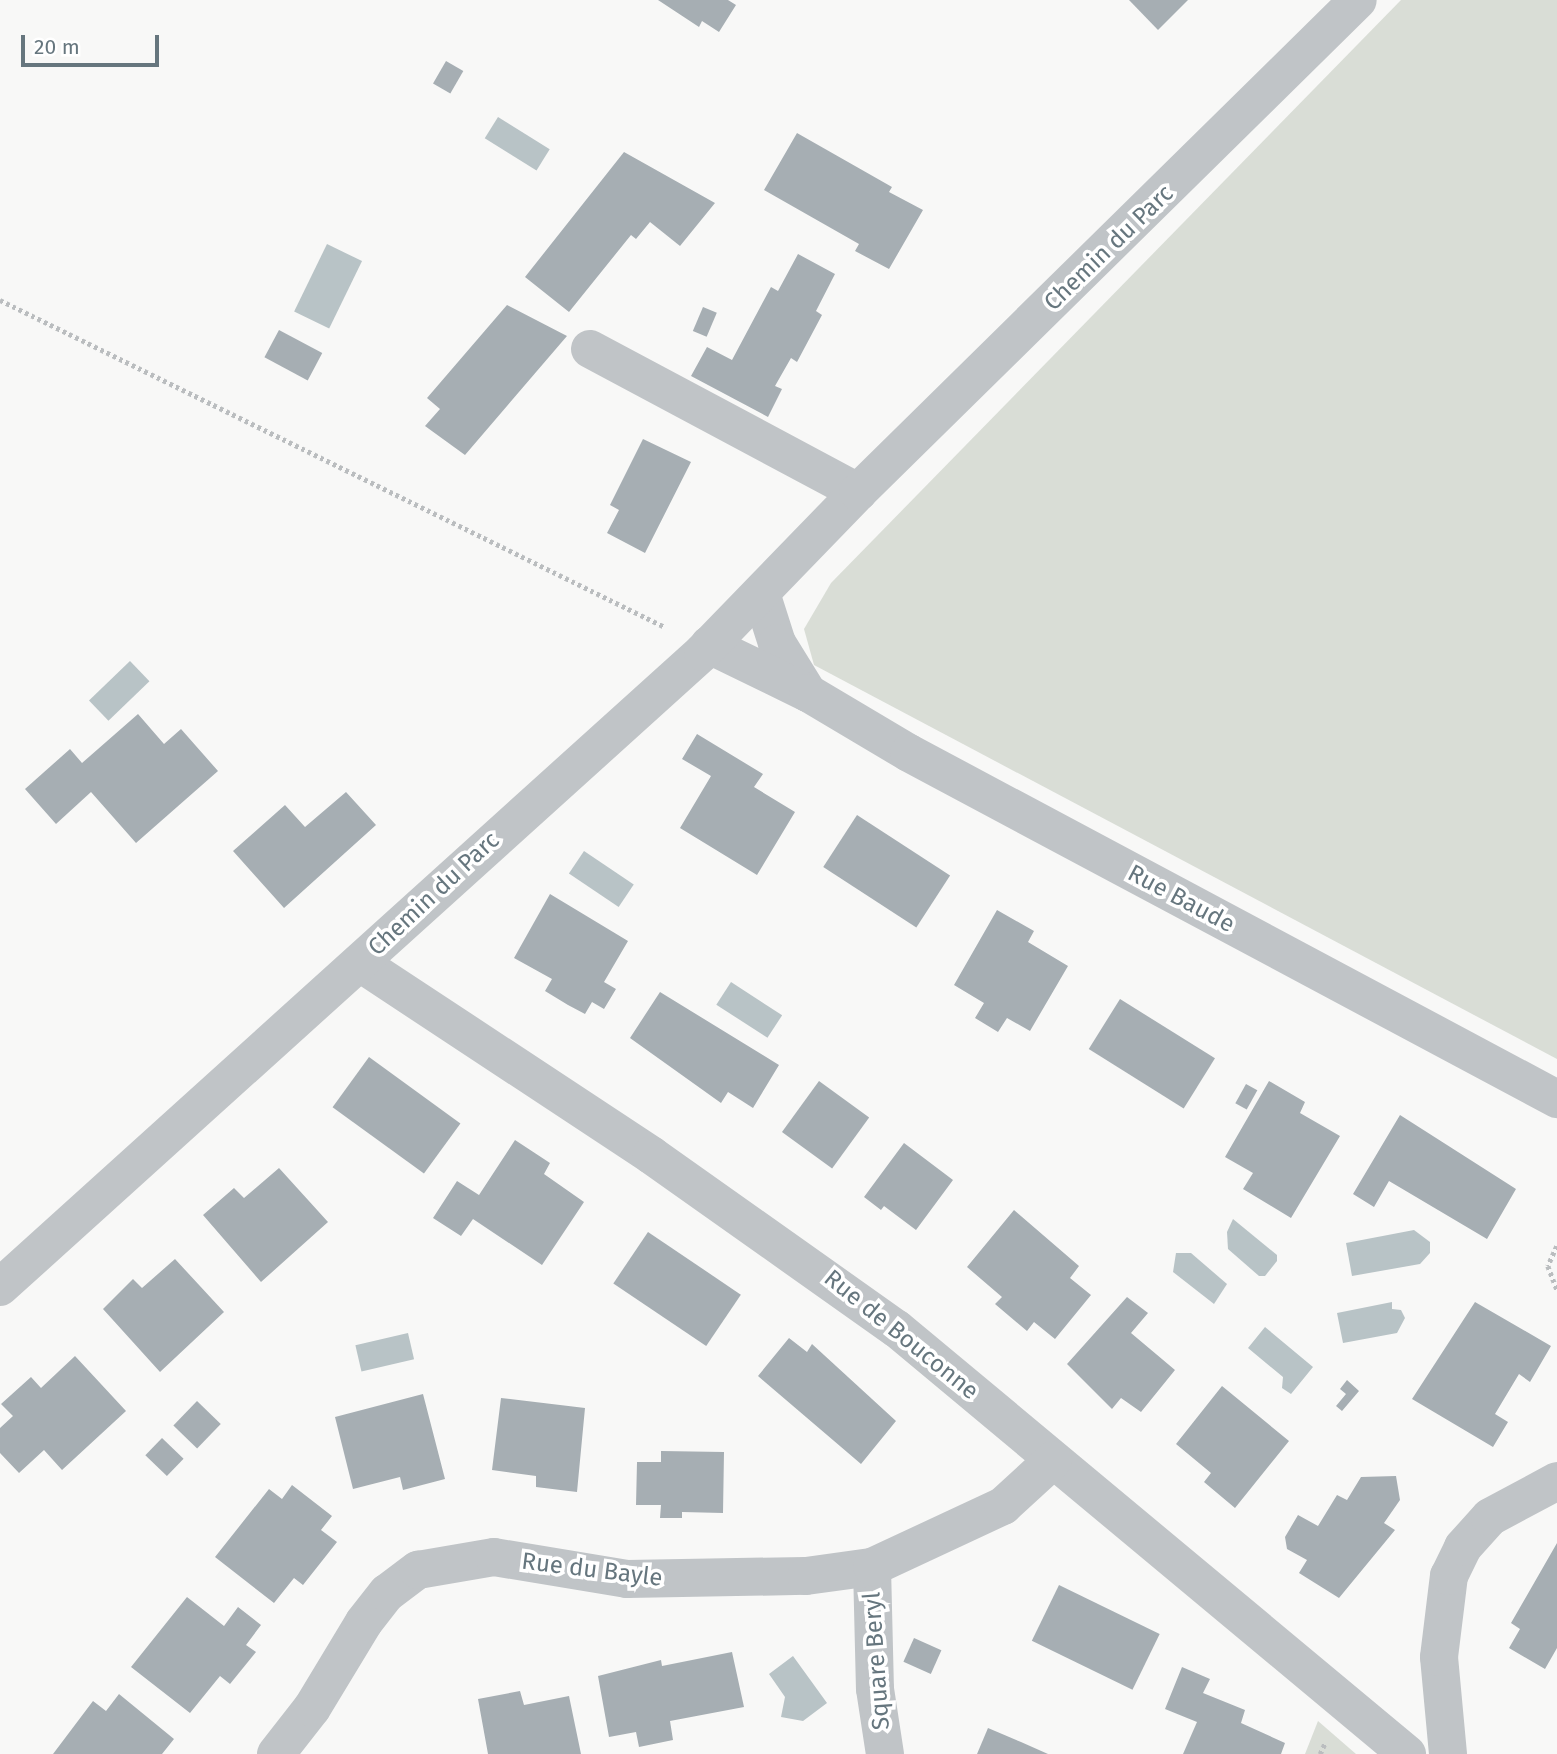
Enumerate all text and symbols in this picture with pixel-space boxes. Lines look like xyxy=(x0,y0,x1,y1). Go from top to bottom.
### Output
scale bar xyxy=(24,21,163,65)
text: 20 m xyxy=(34,34,80,60)
street label: Chemin du Parc xyxy=(1038,179,1180,317)
street label: Chemin du Parc xyxy=(363,826,505,962)
street label: Rue Baude xyxy=(1123,859,1239,939)
street label: Rue de Bouconne xyxy=(818,1264,984,1406)
street label: Rue du Bayle xyxy=(520,1547,664,1593)
street label: Square Beryl xyxy=(858,1591,896,1731)

